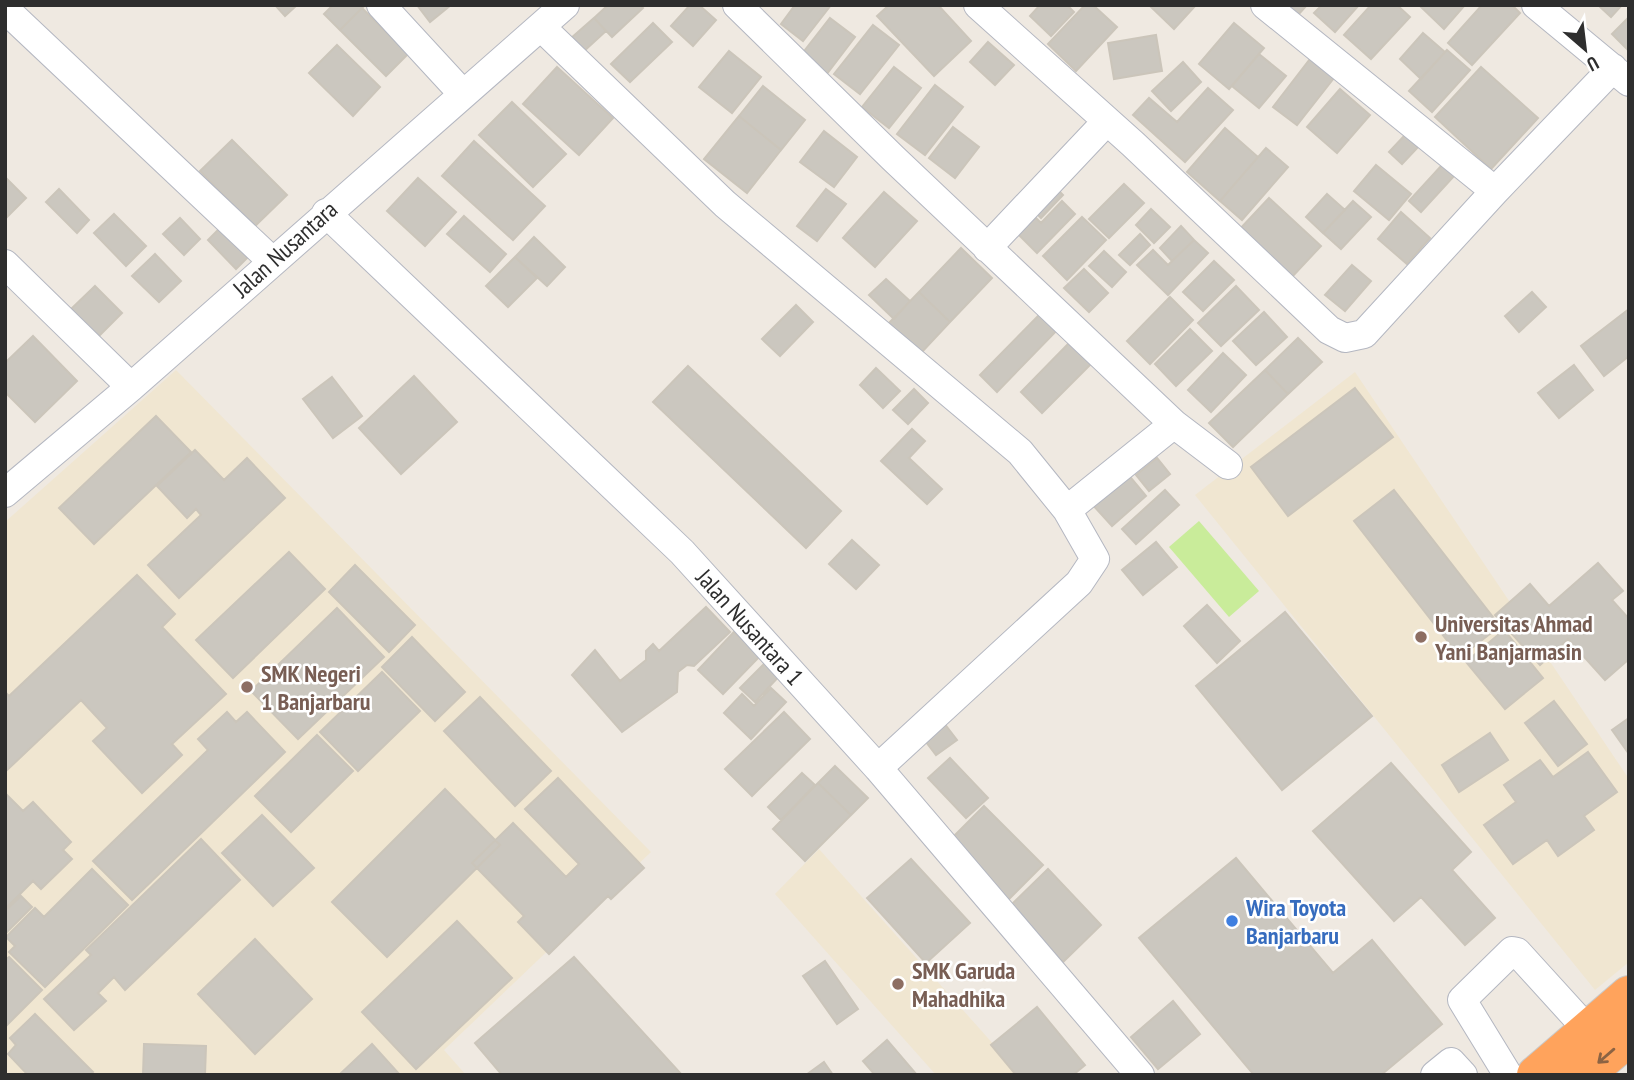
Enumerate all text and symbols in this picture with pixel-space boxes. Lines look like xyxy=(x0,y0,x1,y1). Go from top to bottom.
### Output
north arrow xyxy=(1550,14,1620,84)
text: U xyxy=(1583,51,1603,77)
street label: Jalan Nusantara xyxy=(226,194,344,305)
street label: Jalan Nusantara 1 xyxy=(689,562,810,692)
place label: Universitas Ahmad Yani Banjarmasin xyxy=(1434,608,1593,667)
marker: Universitas Ahmad Yani Banjarmasin xyxy=(1413,629,1429,645)
place label: SMK Negeri 1 Banjarbaru xyxy=(261,658,370,717)
marker: SMK Negeri 1 Banjarbaru xyxy=(239,679,255,695)
place label: Wira Toyota Banjarbaru xyxy=(1245,892,1346,951)
marker: Wira Toyota Banjarbaru xyxy=(1224,913,1240,929)
place label: SMK Garuda Mahadhika xyxy=(912,955,1015,1014)
marker: SMK Garuda Mahadhika xyxy=(890,976,906,992)
one-way arrow xyxy=(1598,1048,1616,1064)

